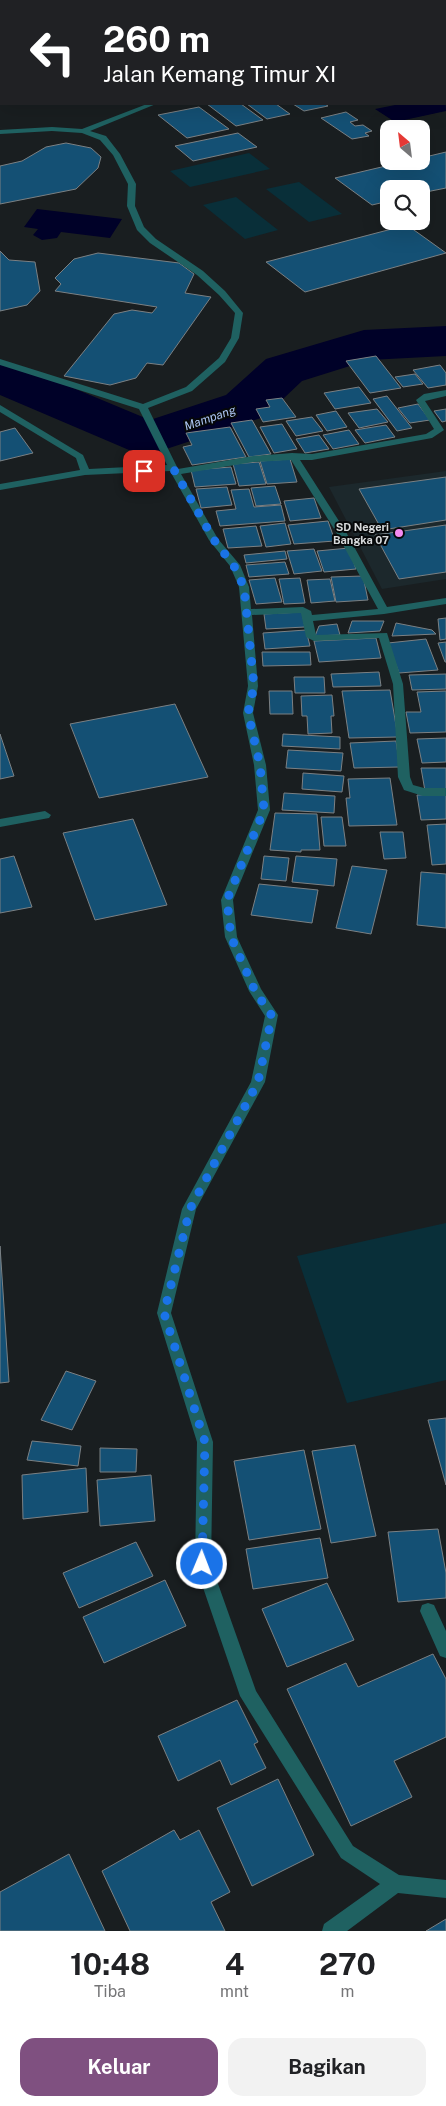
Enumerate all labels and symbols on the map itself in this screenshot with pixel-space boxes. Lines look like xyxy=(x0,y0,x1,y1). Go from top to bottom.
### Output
north arrow xyxy=(380,120,430,170)
water label: Mampang xyxy=(182,402,238,433)
pin xyxy=(123,450,165,492)
place label: SD Negeri Bangka 07 xyxy=(333,521,389,546)
marker: SD Negeri Bangka 07 xyxy=(393,527,405,539)
position arrow xyxy=(175,1537,227,1589)

